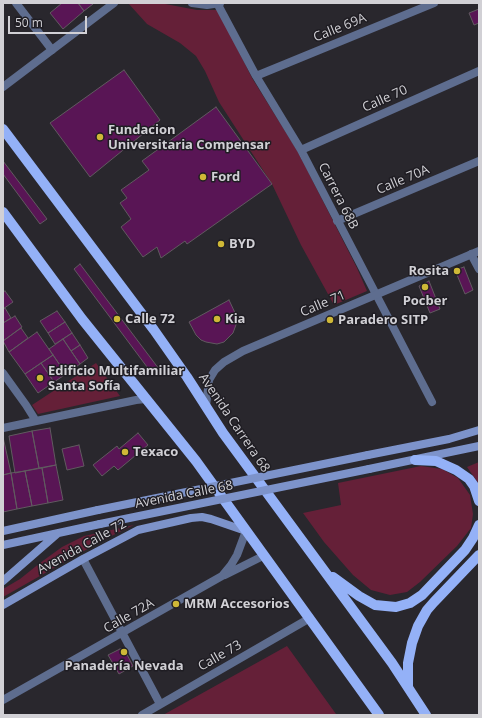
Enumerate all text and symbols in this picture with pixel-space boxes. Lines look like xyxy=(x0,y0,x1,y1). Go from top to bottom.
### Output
scale bar xyxy=(10,8,89,34)
street label: Calle 69A xyxy=(311,10,369,46)
text: 50 m xyxy=(15,14,43,31)
street label: Calle 70 xyxy=(360,82,410,116)
place label: Fundacion Universitaria Compensar xyxy=(108,122,270,153)
marker: Fundacion Universitaria Compensar xyxy=(95,132,105,142)
street label: Carrera 68B xyxy=(315,160,361,232)
street label: Calle 70A xyxy=(374,162,432,198)
place label: Ford xyxy=(211,169,240,185)
marker: Ford xyxy=(198,172,208,182)
place label: BYD xyxy=(229,236,255,252)
marker: BYD xyxy=(216,239,226,249)
place label: Rosita xyxy=(408,263,449,279)
marker: Rosita xyxy=(452,266,462,276)
marker: Pocber xyxy=(420,282,430,292)
street label: Calle 71 xyxy=(298,288,348,320)
place label: Pocber xyxy=(403,293,447,309)
place label: Calle 72 xyxy=(125,311,175,327)
place label: Kia xyxy=(225,311,245,327)
place label: Paradero SITP xyxy=(338,312,428,328)
marker: Calle 72 xyxy=(112,314,122,324)
marker: Kia xyxy=(212,314,222,324)
marker: Paradero SITP xyxy=(325,315,335,325)
place label: Edificio Multifamiliar Santa Sofía xyxy=(48,363,184,394)
street label: Avenida Carrera 68 xyxy=(195,371,273,475)
marker: Edificio Multifamiliar Santa Sofía xyxy=(35,373,45,383)
place label: Texaco xyxy=(133,444,178,460)
marker: Texaco xyxy=(120,447,130,457)
street label: Avenida Calle 68 xyxy=(134,478,234,512)
street label: Avenida Calle 72 xyxy=(35,516,129,578)
street label: Calle 72A xyxy=(101,595,157,637)
place label: MRM Accesorios xyxy=(184,596,289,612)
marker: MRM Accesorios xyxy=(171,599,181,609)
street label: Calle 73 xyxy=(196,637,244,675)
marker: Panadería Nevada xyxy=(119,647,129,657)
place label: Panadería Nevada xyxy=(65,658,183,674)

